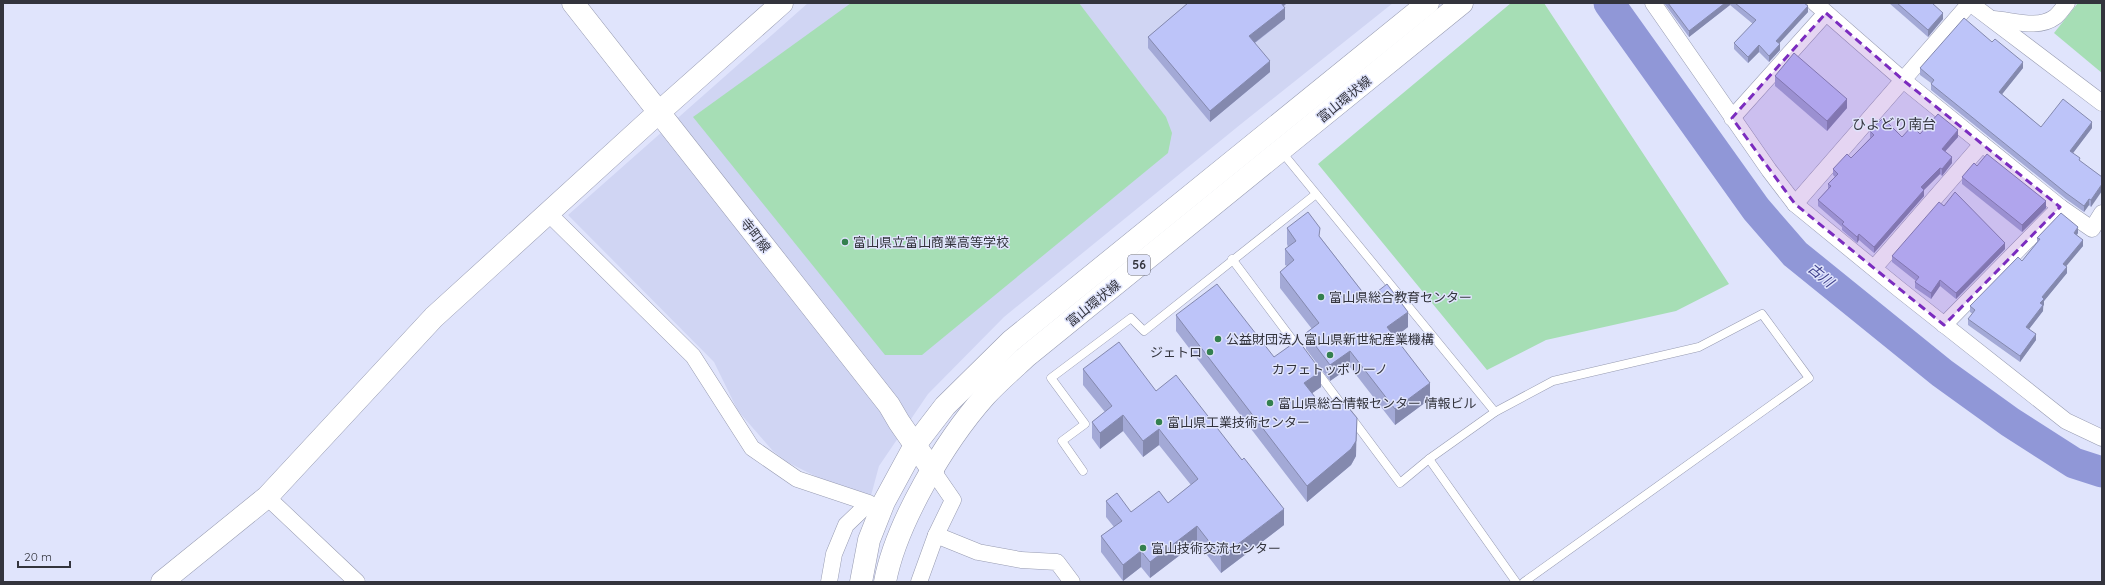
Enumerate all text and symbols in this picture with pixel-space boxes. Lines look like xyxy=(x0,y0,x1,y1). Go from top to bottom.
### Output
street label: 富山環状線 xyxy=(1314,72,1374,126)
district label: ひよどり南台 xyxy=(1852,115,1936,133)
street label: 寺町線 xyxy=(738,215,774,255)
place label: 富山県立富山商業高等学校 xyxy=(853,234,1009,250)
marker: 富山県立富山商業高等学校 xyxy=(840,237,850,247)
road number: 56 xyxy=(1128,255,1150,275)
water label: 古川 xyxy=(1804,259,1839,292)
street label: 富山環状線 xyxy=(1063,276,1123,330)
place label: 富山県総合教育センター xyxy=(1329,289,1472,305)
marker: 富山県総合教育センター xyxy=(1316,292,1326,302)
place label: 公益財団法人富山県新世紀産業機構 xyxy=(1226,331,1434,347)
marker: 公益財団法人富山県新世紀産業機構 xyxy=(1213,334,1223,344)
place label: ジェトロ xyxy=(1150,344,1202,360)
marker: ジェトロ xyxy=(1205,347,1215,357)
marker: カフェトッポリーノ xyxy=(1325,350,1335,360)
place label: カフェトッポリーノ xyxy=(1272,361,1388,377)
place label: 富山県総合情報センター 情報ビル xyxy=(1278,395,1477,411)
marker: 富山県総合情報センター 情報ビル xyxy=(1265,398,1275,408)
place label: 富山県工業技術センター xyxy=(1167,414,1310,430)
marker: 富山県工業技術センター xyxy=(1154,417,1164,427)
place label: 富山技術交流センター xyxy=(1151,540,1281,556)
scale bar xyxy=(18,543,70,569)
marker: 富山技術交流センター xyxy=(1138,543,1148,553)
text: 20 m xyxy=(24,549,52,564)

